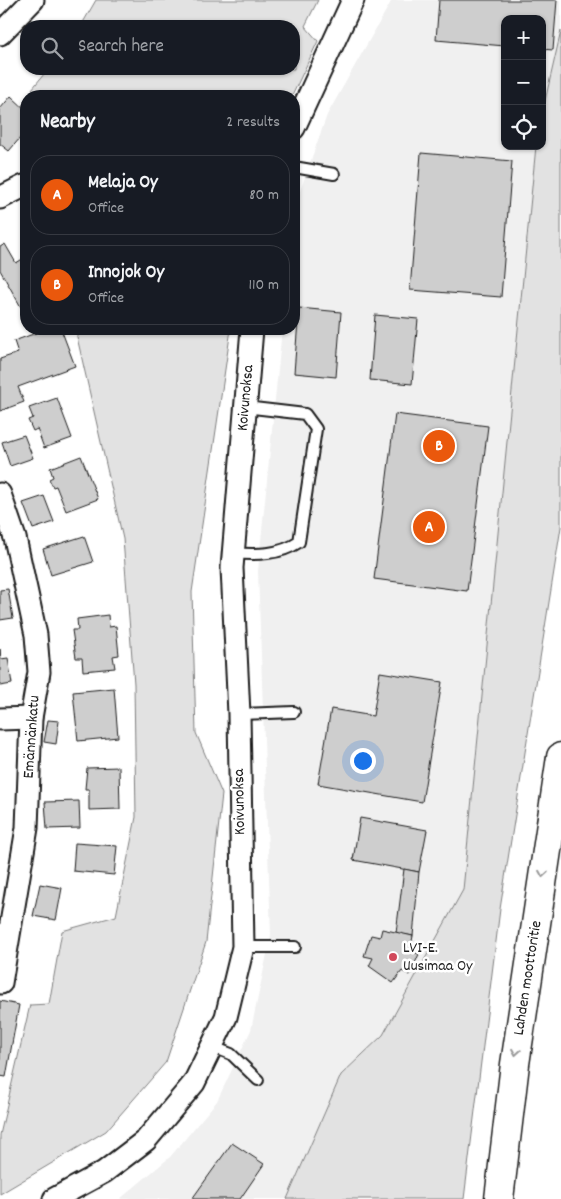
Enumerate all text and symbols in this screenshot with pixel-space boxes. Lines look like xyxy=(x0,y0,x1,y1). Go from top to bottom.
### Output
map controls xyxy=(501,15,546,150)
button: + xyxy=(501,15,546,60)
search box xyxy=(20,20,300,75)
icon: search xyxy=(38,34,66,62)
text: Search here xyxy=(78,34,164,61)
button: − xyxy=(501,60,546,105)
button: locate xyxy=(501,105,546,150)
text: Nearby xyxy=(40,108,95,138)
text: 2 results xyxy=(226,111,280,134)
text: Melaja Oy xyxy=(88,170,158,197)
text: A xyxy=(53,184,61,207)
text: 80 m xyxy=(249,184,279,207)
text: Office xyxy=(88,197,124,220)
text: Innojok Oy xyxy=(88,260,164,287)
text: B xyxy=(53,274,61,297)
text: 110 m xyxy=(249,274,279,297)
text: Office xyxy=(88,287,124,310)
street label: Koivunoksa xyxy=(232,363,260,432)
pin: B xyxy=(423,427,455,465)
pin: A xyxy=(413,508,445,546)
street label: Emännänkatu xyxy=(18,695,46,779)
your location xyxy=(350,748,376,774)
street label: Koivunoksa xyxy=(228,768,252,835)
one-way arrow xyxy=(539,870,549,879)
street label: Lahden moottoritie xyxy=(508,919,548,1037)
place label: LVI-E. Uusimaa Oy xyxy=(403,937,473,978)
marker: LVI-E. Uusimaa Oy xyxy=(387,951,399,963)
one-way arrow xyxy=(512,1048,522,1057)

